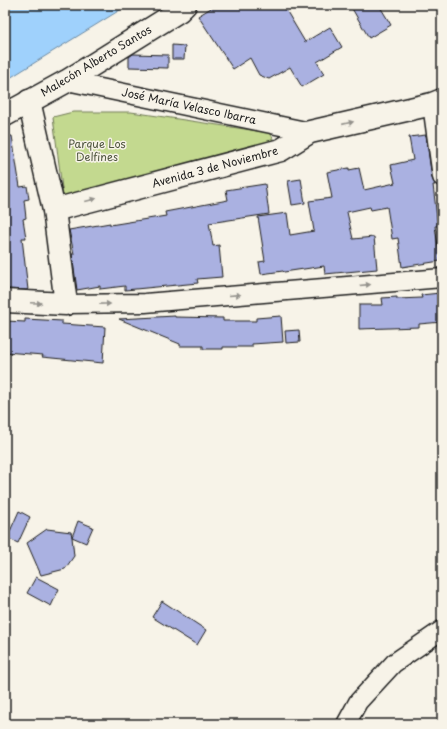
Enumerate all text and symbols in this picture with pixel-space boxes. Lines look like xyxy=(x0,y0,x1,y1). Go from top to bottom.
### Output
street label: Malecón Alberto Santos xyxy=(37,21,154,100)
street label: José María Velasco Ibarra xyxy=(120,83,258,128)
one-way arrow xyxy=(342,120,354,126)
park label: Parque Los Delfines xyxy=(68,135,126,165)
street label: Avenida 3 de Noviembre xyxy=(150,142,280,192)
one-way arrow xyxy=(86,197,98,203)
one-way arrow xyxy=(359,281,371,288)
one-way arrow xyxy=(229,292,241,299)
one-way arrow xyxy=(30,299,42,306)
one-way arrow xyxy=(99,300,111,307)

